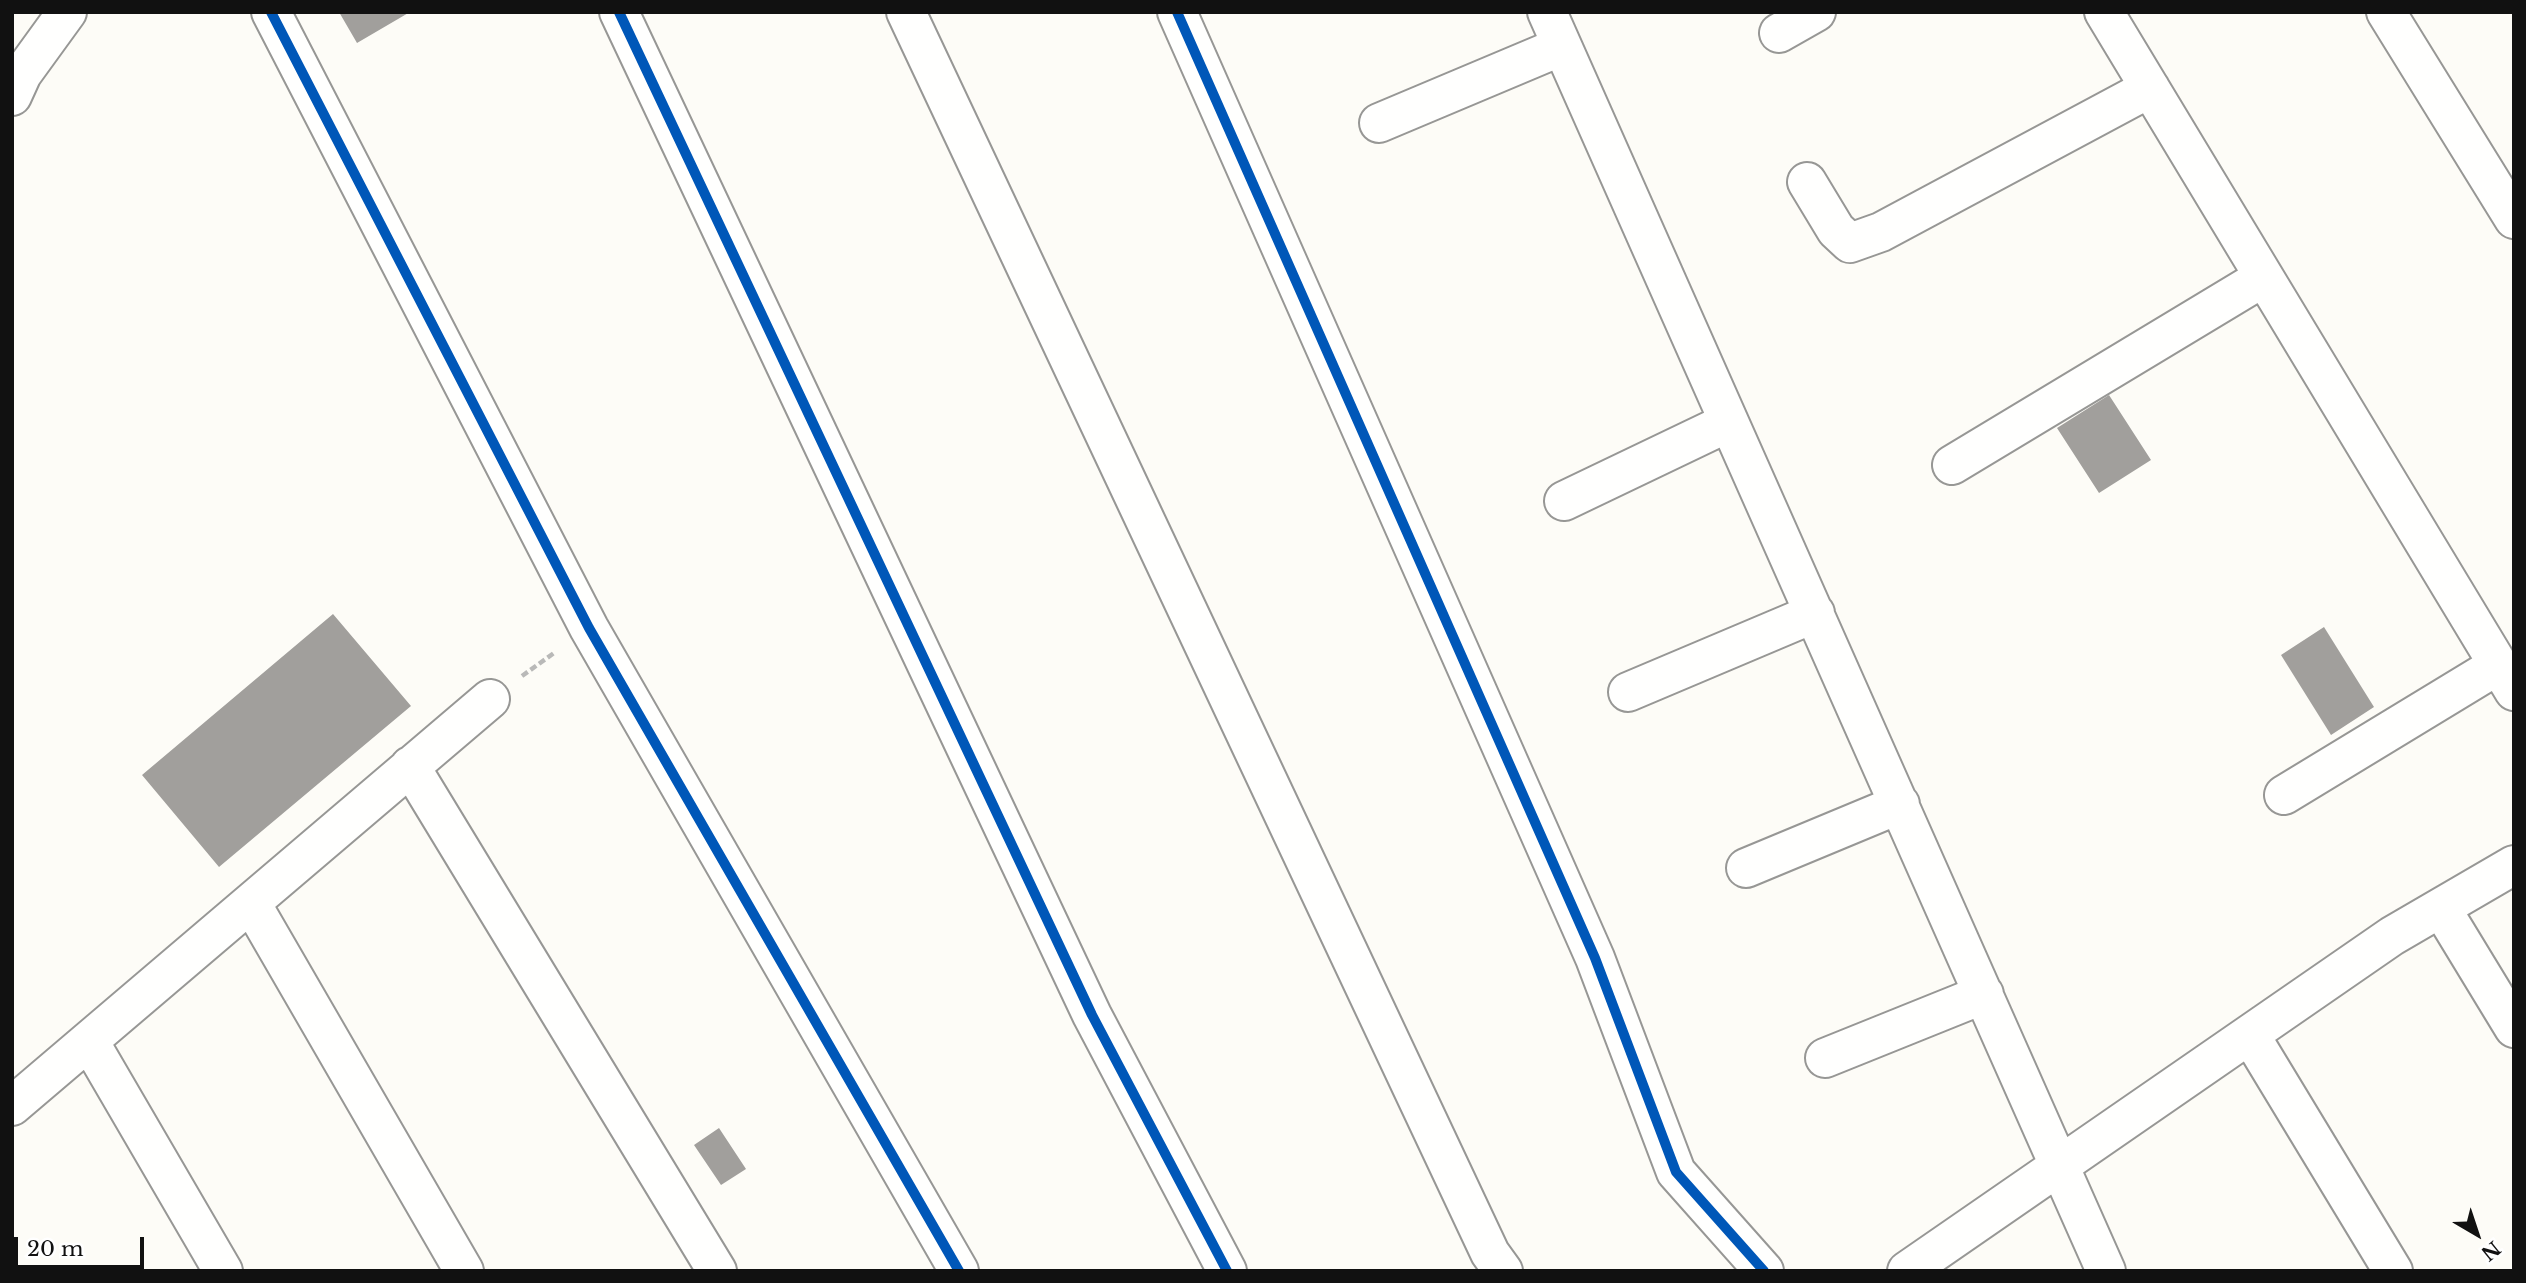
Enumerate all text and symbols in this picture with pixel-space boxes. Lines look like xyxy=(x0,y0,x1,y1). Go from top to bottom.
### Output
north arrow xyxy=(2442,1199,2512,1269)
scale bar xyxy=(18,1224,147,1268)
text: 20 m xyxy=(27,1236,84,1262)
text: N xyxy=(2476,1236,2505,1265)

